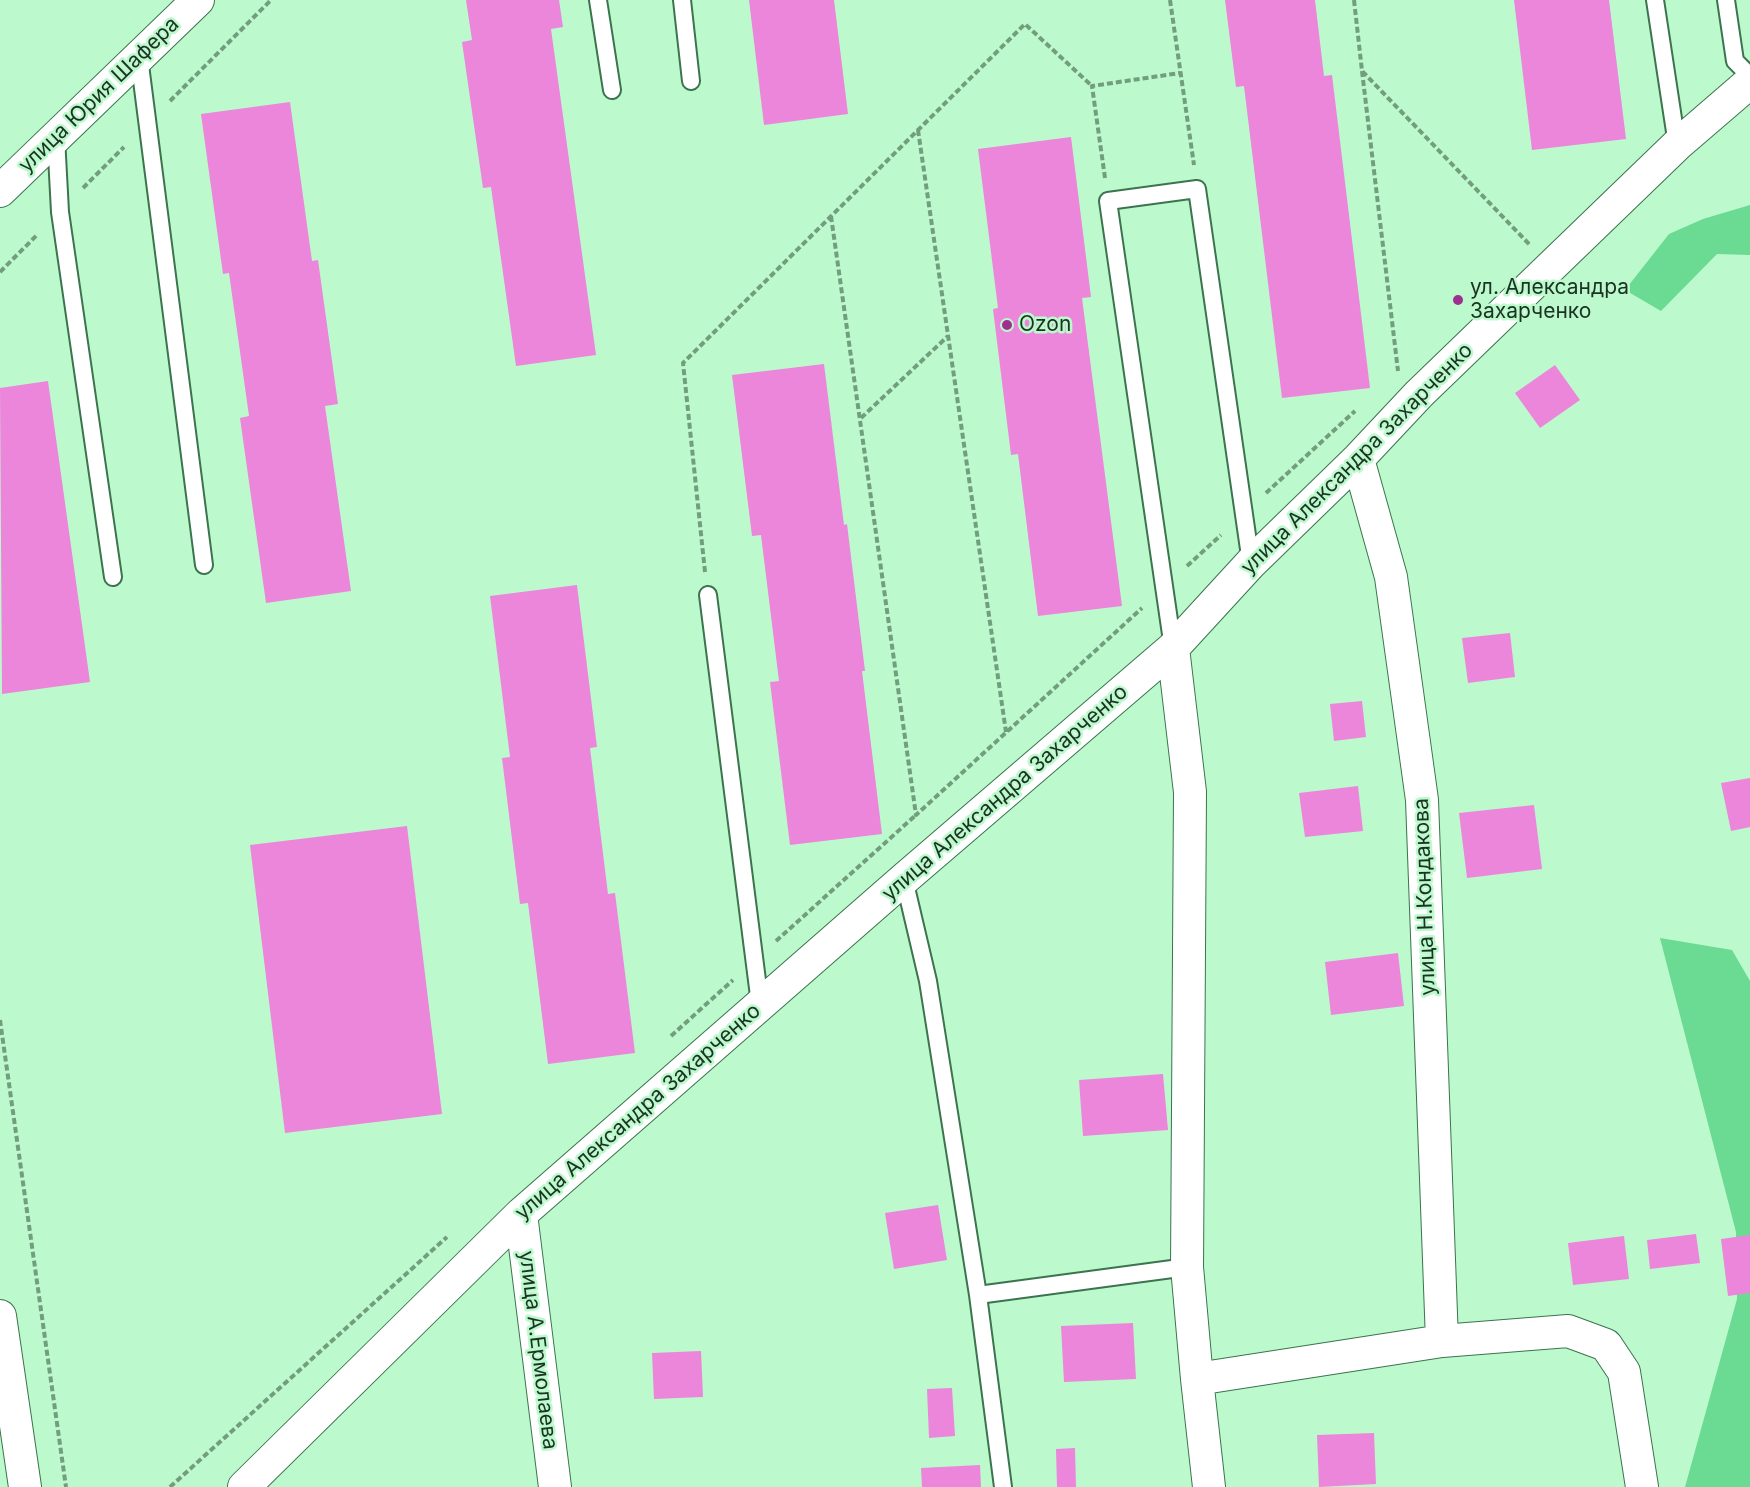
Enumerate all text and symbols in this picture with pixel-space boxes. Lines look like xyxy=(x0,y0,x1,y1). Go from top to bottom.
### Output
street label: улица Юрия Шафера xyxy=(14,12,184,178)
place label: ул. Александра Захарченко xyxy=(1470,275,1629,325)
marker: ул. Александра Захарченко xyxy=(1451,293,1465,307)
place label: Ozon xyxy=(1019,312,1071,338)
marker: Ozon xyxy=(1000,318,1014,332)
street label: улица Александра Захарченко xyxy=(1236,338,1478,580)
street label: улица Александра Захарченко xyxy=(877,679,1133,907)
street label: улица Н.Кондакова xyxy=(1409,798,1441,996)
street label: улица Александра Захарченко xyxy=(510,998,766,1226)
street label: улица А.Ермолаева xyxy=(513,1249,563,1451)

